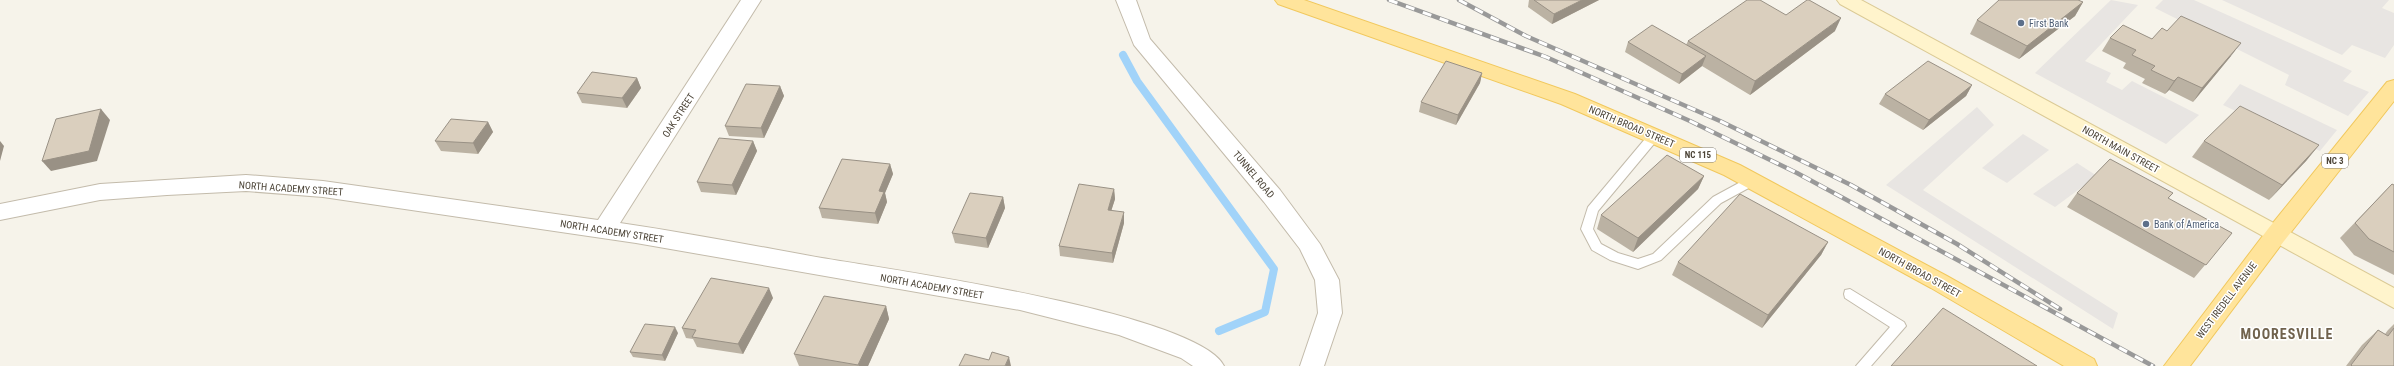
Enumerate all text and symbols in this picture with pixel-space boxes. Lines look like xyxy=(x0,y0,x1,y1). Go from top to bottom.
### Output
marker: First Bank xyxy=(2016,18,2026,28)
place label: First Bank xyxy=(2029,18,2069,29)
street label: OAK STREET xyxy=(660,91,697,139)
street label: NORTH BROAD STREET xyxy=(1587,103,1676,150)
street label: NORTH MAIN STREET xyxy=(2080,124,2161,175)
road number: NC 115 xyxy=(1680,148,1716,162)
street label: TUNNEL ROAD xyxy=(1231,149,1277,200)
road number: NC 3 xyxy=(2322,154,2348,168)
street label: NORTH ACADEMY STREET xyxy=(238,179,344,198)
street label: NORTH ACADEMY STREET xyxy=(559,218,664,245)
marker: Bank of America xyxy=(2141,219,2151,229)
place label: Bank of America xyxy=(2154,219,2219,230)
street label: NORTH BROAD STREET xyxy=(1877,245,1963,300)
street label: WEST IREDELL AVENUE xyxy=(2194,260,2259,341)
street label: NORTH ACADEMY STREET xyxy=(879,272,984,301)
district label: MOORESVILLE xyxy=(2241,326,2333,342)

